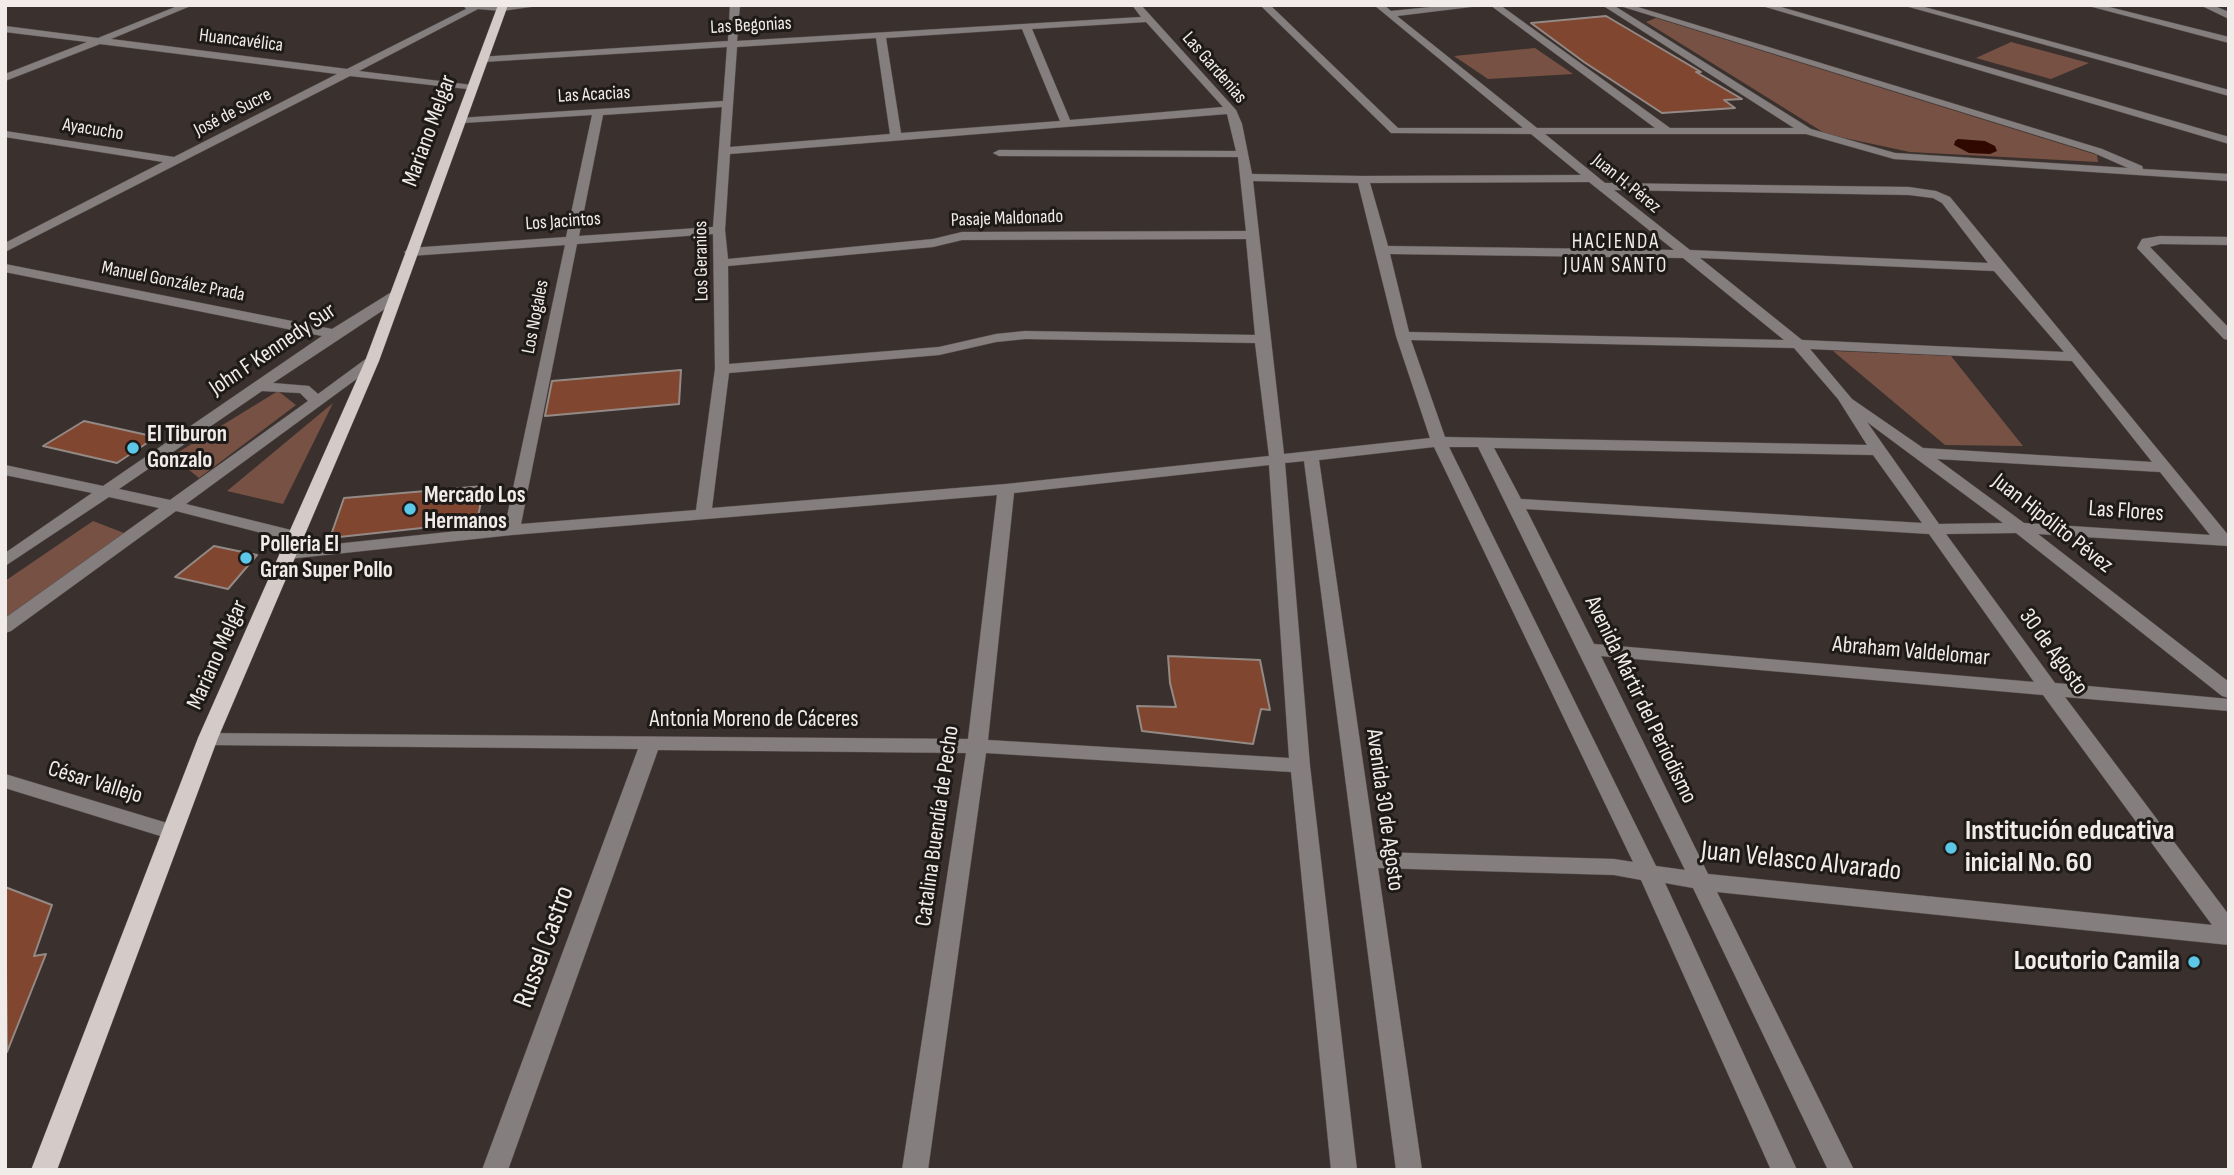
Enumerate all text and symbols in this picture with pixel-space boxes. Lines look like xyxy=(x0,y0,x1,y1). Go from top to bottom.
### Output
street label: Las Begonias xyxy=(710,12,792,40)
street label: Huancavélica xyxy=(198,25,284,57)
street label: Las Gardenias xyxy=(1177,28,1251,108)
street label: Mariano Melgar xyxy=(397,71,463,191)
street label: Las Acacias xyxy=(557,82,631,108)
street label: José de Sucre xyxy=(190,84,276,142)
street label: Ayacucho xyxy=(61,114,125,146)
street label: Juan H. Pérez xyxy=(1587,149,1665,219)
street label: Pasaje Maldonado xyxy=(950,206,1064,232)
street label: Los Jacintos xyxy=(525,208,601,236)
street label: Los Geranios xyxy=(690,221,714,301)
district label: HACIENDA JUAN SANTO xyxy=(1565,230,1667,280)
street label: Manuel González Prada xyxy=(100,257,246,307)
street label: Los Nogales xyxy=(518,278,554,356)
street label: John F Kennedy Sur xyxy=(204,298,342,402)
place label: El Tiburon Gonzalo xyxy=(147,421,227,475)
marker: El Tiburon Gonzalo xyxy=(125,440,141,456)
street label: Juan Hipólito Pévez xyxy=(1986,468,2118,580)
place label: Mercado Los Hermanos xyxy=(424,482,526,536)
street label: Las Flores xyxy=(2087,496,2165,528)
marker: Mercado Los Hermanos xyxy=(402,501,418,517)
place label: Polleria El Gran Super Pollo xyxy=(260,531,393,585)
marker: Polleria El Gran Super Pollo xyxy=(238,550,254,566)
street label: Avenida Mártir del Periodismo xyxy=(1578,592,1702,808)
street label: Mariano Melgar xyxy=(182,596,254,714)
street label: 30 de Agosto xyxy=(2013,604,2093,700)
street label: Abraham Valdelomar xyxy=(1831,631,1991,673)
street label: Antonia Moreno de Cáceres xyxy=(649,706,859,734)
street label: Catalina Buendía de Pecho xyxy=(910,724,966,928)
street label: Avenida 30 de Agosto xyxy=(1359,727,1409,893)
street label: César Vallejo xyxy=(44,756,146,810)
place label: Institución educativa inicial No. 60 xyxy=(1965,815,2174,881)
street label: Juan Velasco Alvarado xyxy=(1699,835,1903,889)
marker: Institución educativa inicial No. 60 xyxy=(1943,840,1959,856)
street label: Russel Castro xyxy=(507,882,583,1012)
place label: Locutorio Camila xyxy=(2014,945,2180,979)
marker: Locutorio Camila xyxy=(2186,954,2202,970)

